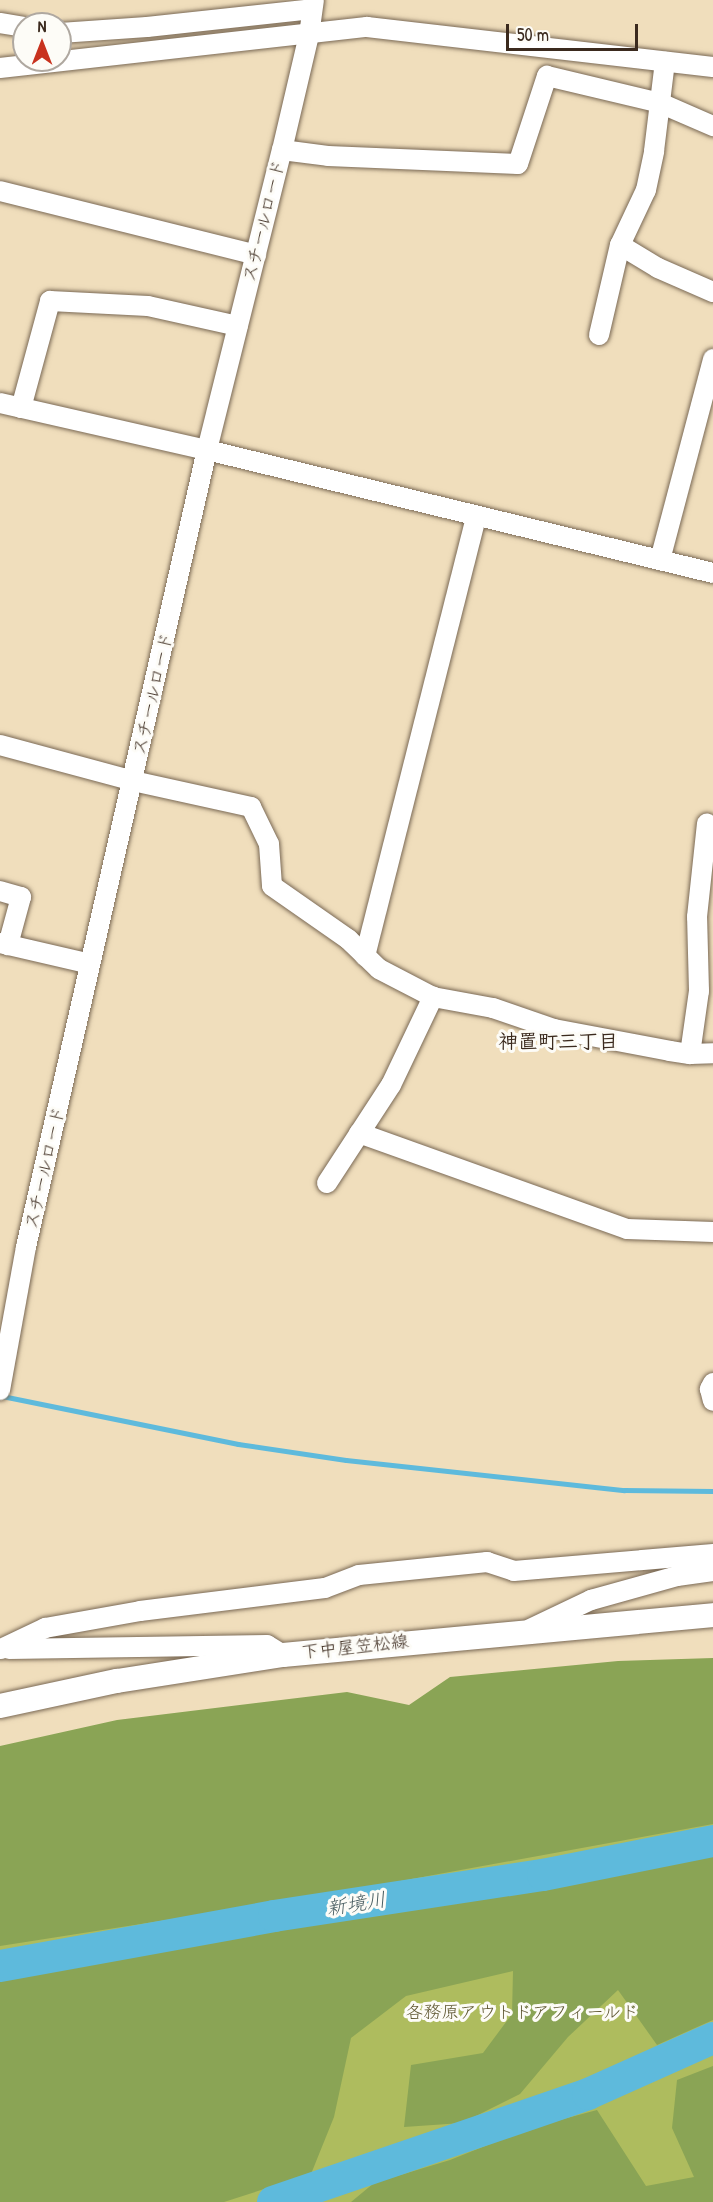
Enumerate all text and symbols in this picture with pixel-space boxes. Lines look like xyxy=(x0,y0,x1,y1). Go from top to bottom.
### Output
north arrow xyxy=(12,12,72,72)
scale bar xyxy=(509,12,641,50)
text: N xyxy=(38,15,46,37)
text: 50 m xyxy=(517,22,549,47)
street label: スチールロード xyxy=(238,157,290,285)
street label: スチールロード xyxy=(128,630,178,758)
district label: 神置町三丁目 xyxy=(498,1028,618,1052)
street label: スチールロード xyxy=(20,1104,70,1232)
street label: 下中屋笠松線 xyxy=(300,1631,410,1663)
water label: 新境川 xyxy=(324,1886,388,1920)
park label: 各務原アウトドアフィールド xyxy=(405,2001,639,2023)

